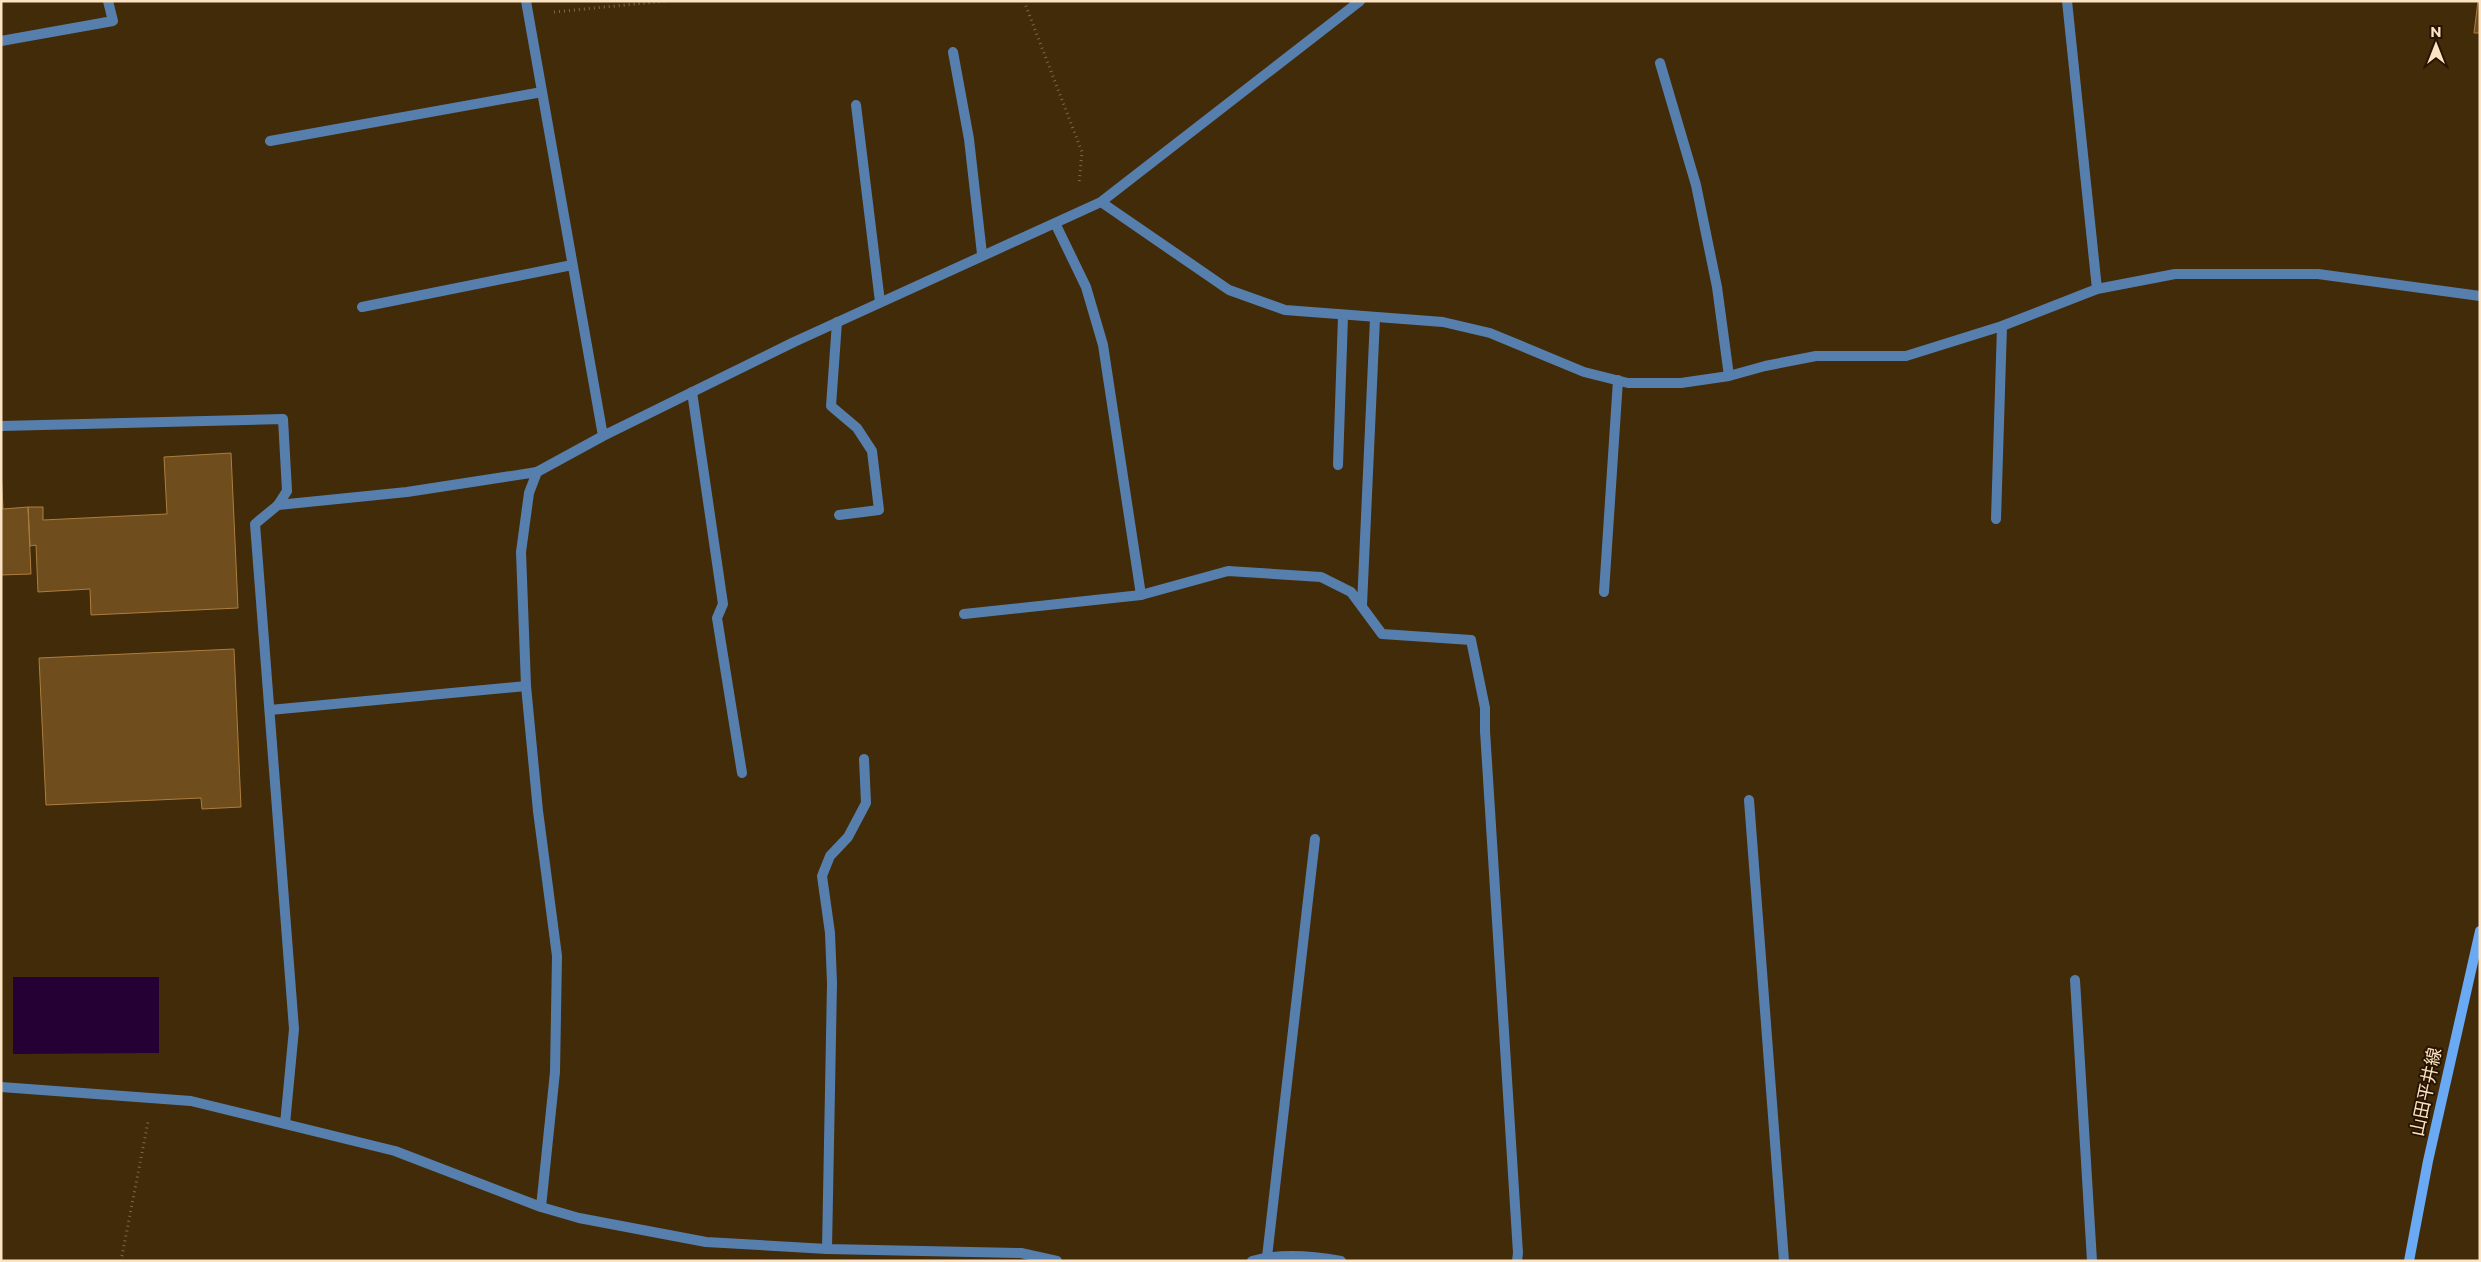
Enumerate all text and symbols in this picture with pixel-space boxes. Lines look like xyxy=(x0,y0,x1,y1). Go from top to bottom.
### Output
north arrow xyxy=(2411,20,2461,70)
text: N xyxy=(2430,23,2442,41)
street label: 山田平井線 xyxy=(2406,1046,2446,1138)

